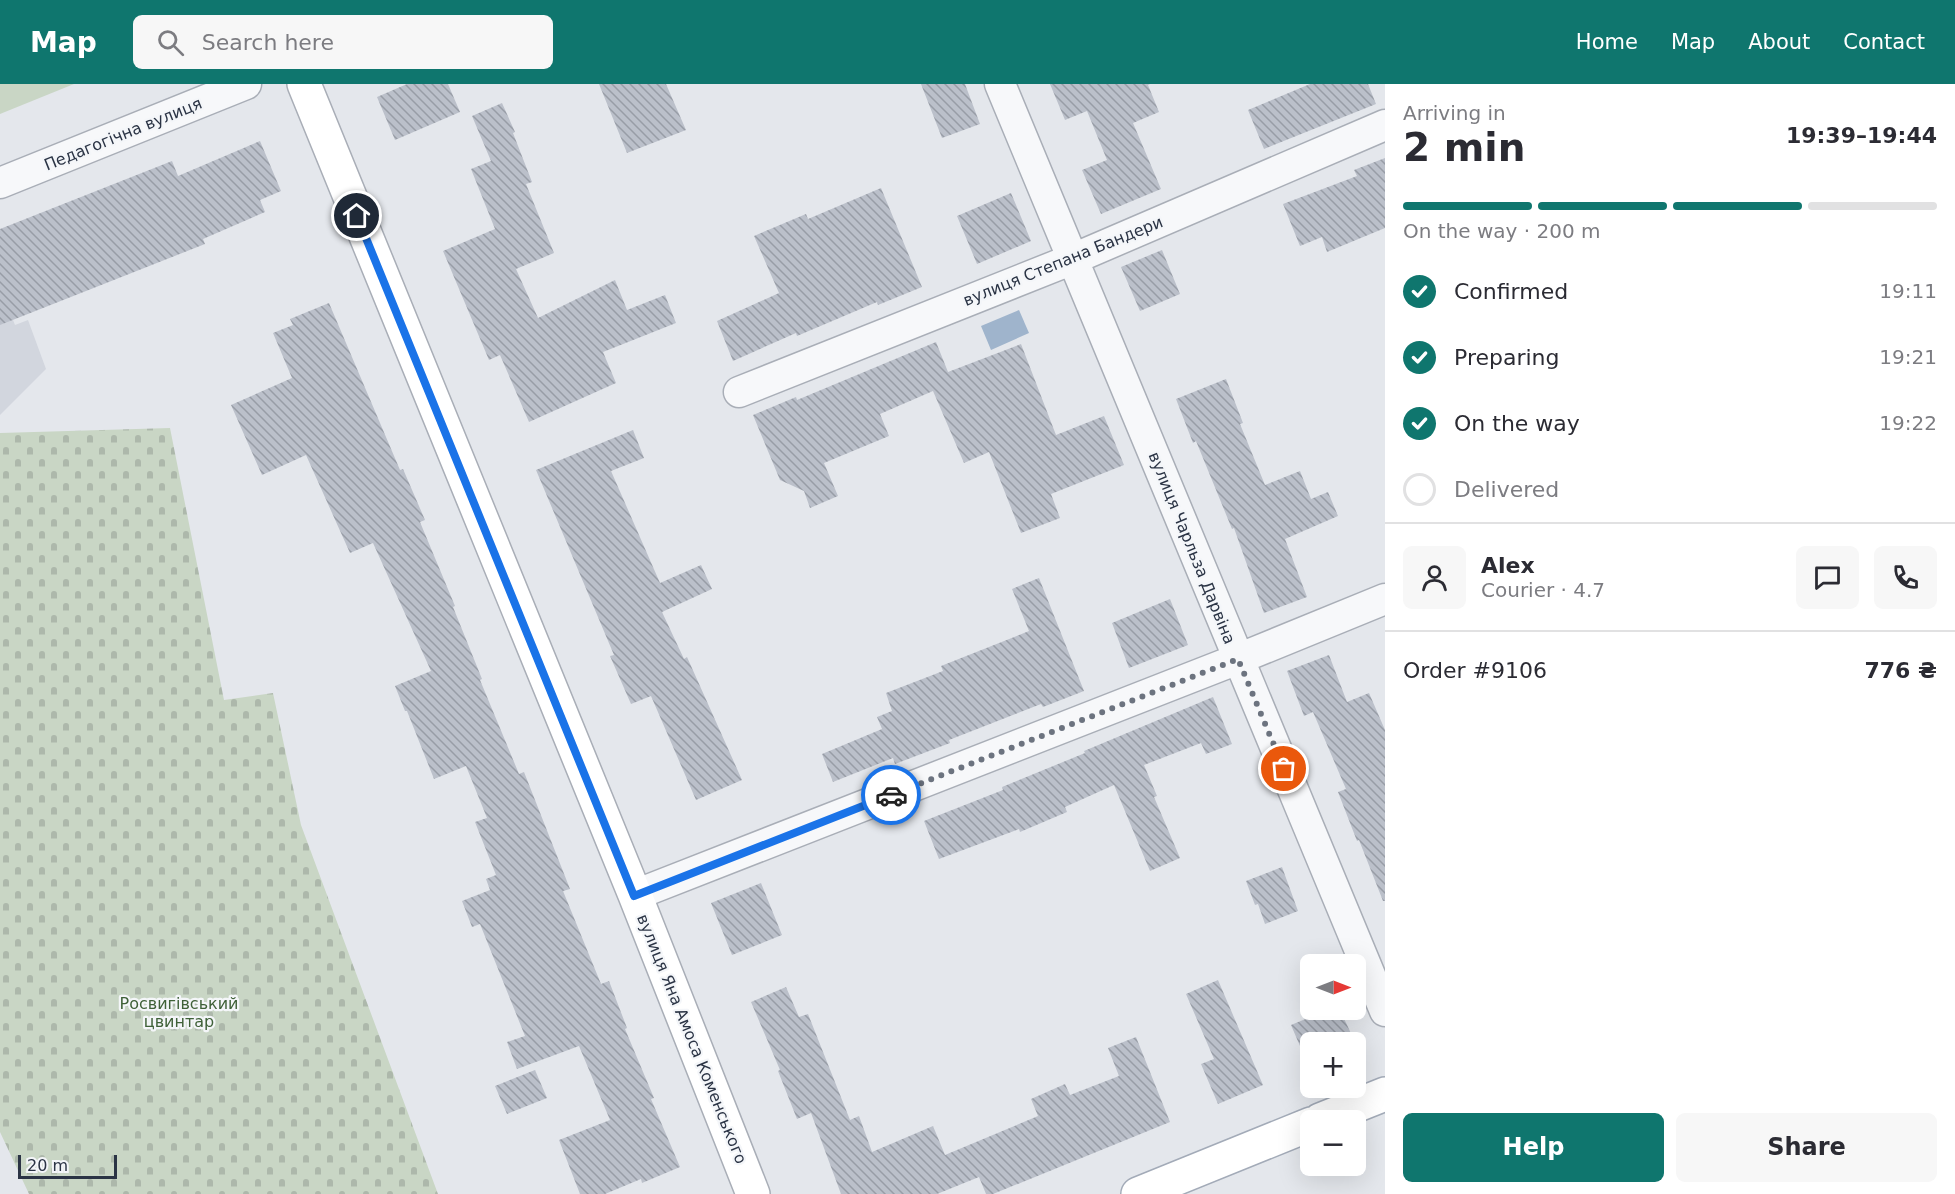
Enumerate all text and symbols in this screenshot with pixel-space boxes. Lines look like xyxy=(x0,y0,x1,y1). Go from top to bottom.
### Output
search box xyxy=(133,15,553,69)
text: Map xyxy=(30,26,97,59)
icon: search xyxy=(154,26,187,59)
text: Search here xyxy=(202,30,334,55)
text: Home xyxy=(1576,30,1638,54)
text: Map xyxy=(1671,30,1715,54)
text: About xyxy=(1748,30,1810,54)
text: Contact xyxy=(1843,30,1925,54)
street label: Педагогічна вулиця xyxy=(41,94,205,174)
text: Arriving in xyxy=(1403,101,1506,125)
text: 19:39–19:44 xyxy=(1786,123,1937,148)
text: 2 min xyxy=(1403,125,1525,170)
pin xyxy=(331,190,382,241)
icon: home xyxy=(340,199,373,232)
street label: вулиця Степана Бандери xyxy=(960,212,1166,310)
text: On the way · 200 m xyxy=(1403,219,1601,243)
icon: check xyxy=(1403,275,1436,308)
text: Confirmed xyxy=(1454,279,1568,304)
text: 19:11 xyxy=(1879,279,1937,303)
icon: check xyxy=(1403,341,1436,374)
text: Preparing xyxy=(1454,345,1560,370)
text: 19:21 xyxy=(1879,345,1937,369)
icon: check xyxy=(1403,407,1436,440)
text: On the way xyxy=(1454,411,1580,436)
text: 19:22 xyxy=(1879,411,1937,435)
street label: вулиця Чарльза Дарвіна xyxy=(1145,449,1239,647)
text: Delivered xyxy=(1454,477,1559,502)
button: person xyxy=(1403,546,1466,609)
button: chat xyxy=(1796,546,1859,609)
button: phone xyxy=(1874,546,1937,609)
text: Alex xyxy=(1481,553,1535,578)
text: Courier · 4.7 xyxy=(1481,578,1605,602)
text: Order #9106 xyxy=(1403,658,1547,683)
text: 776 ₴ xyxy=(1865,658,1937,683)
pin xyxy=(1258,743,1309,794)
icon: bag xyxy=(1267,752,1300,785)
courier xyxy=(861,765,921,825)
icon: car xyxy=(875,779,908,812)
street label: вулиця Яна Амоса Коменського xyxy=(633,911,751,1167)
north arrow xyxy=(1300,954,1366,1020)
map controls xyxy=(1300,954,1366,1176)
park label: Росвигівський цвинтар xyxy=(119,994,239,1031)
button: + xyxy=(1300,1032,1366,1098)
button: − xyxy=(1300,1110,1366,1176)
button: Help xyxy=(1403,1113,1664,1182)
button: Share xyxy=(1676,1113,1937,1182)
scale bar xyxy=(18,1152,117,1180)
text: 20 m xyxy=(27,1156,68,1175)

